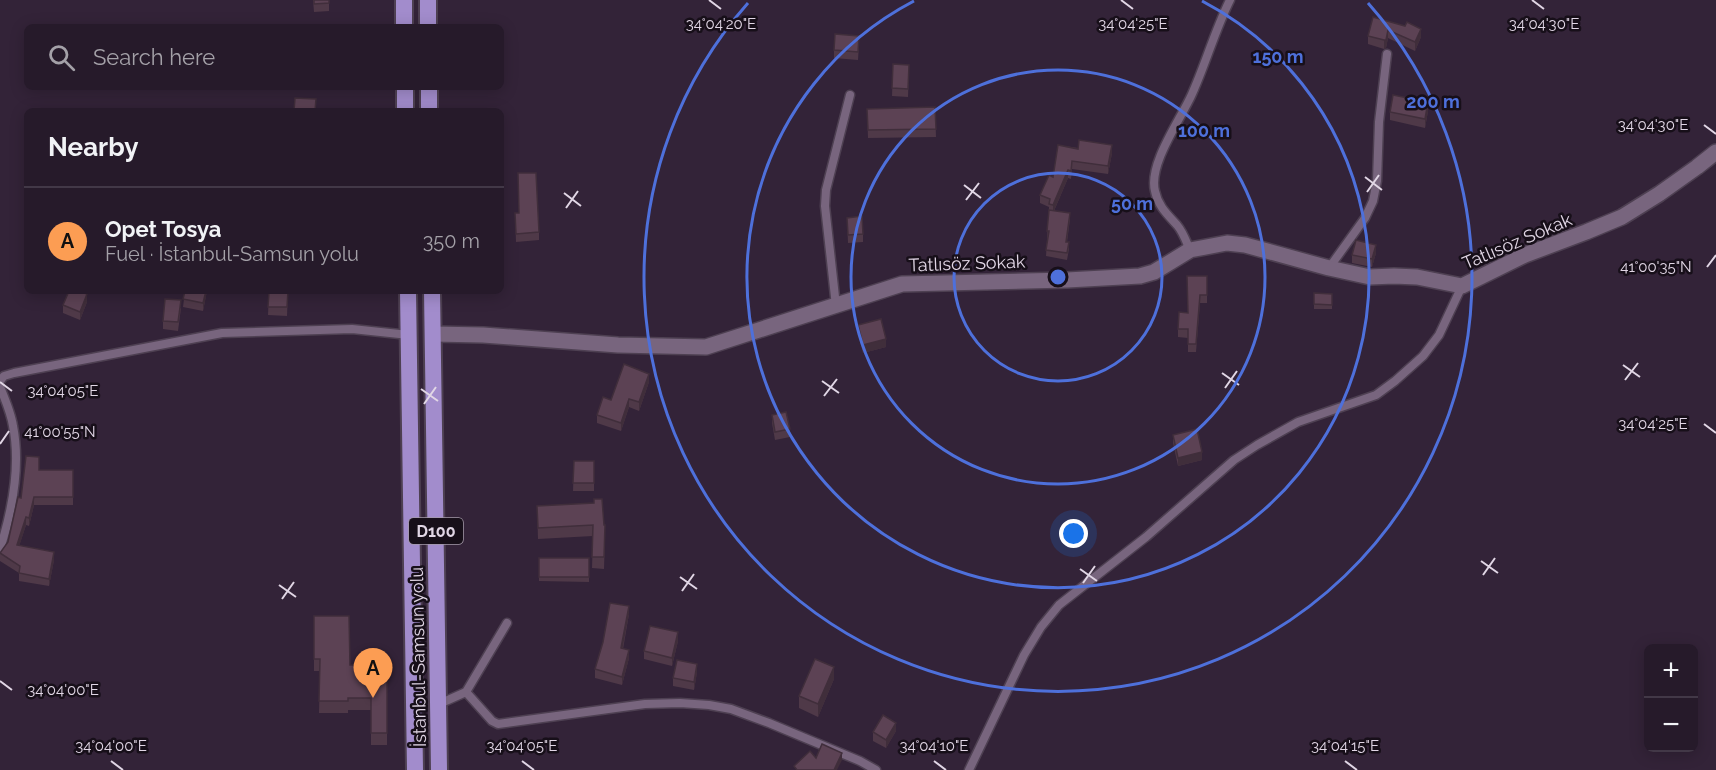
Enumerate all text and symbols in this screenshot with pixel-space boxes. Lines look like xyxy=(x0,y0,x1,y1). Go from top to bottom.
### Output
text: 34°04'20"E xyxy=(686,15,756,33)
text: 34°04'25"E xyxy=(1098,15,1168,33)
text: 34°04'30"E xyxy=(1509,15,1579,33)
search box xyxy=(24,24,504,90)
icon: search xyxy=(45,41,78,74)
text: Search here xyxy=(93,44,215,70)
text: 150 m xyxy=(1253,46,1304,67)
text: 200 m xyxy=(1406,91,1460,112)
text: 34°04'30"E xyxy=(1618,116,1688,134)
text: 100 m xyxy=(1178,120,1230,141)
text: Nearby xyxy=(48,132,138,162)
text: 50 m xyxy=(1111,193,1153,214)
street label: Tatlısöz Sokak xyxy=(1459,208,1575,273)
text: Opet Tosya xyxy=(105,216,221,242)
text: A xyxy=(61,229,74,253)
text: 350 m xyxy=(423,229,480,253)
text: Fuel · İstanbul-Samsun yolu xyxy=(105,242,359,266)
street label: Tatlısöz Sokak xyxy=(908,250,1026,276)
text: 41°00'35"N xyxy=(1620,258,1692,276)
centre of rings xyxy=(1048,267,1068,287)
text: 34°04'05"E xyxy=(28,382,98,400)
text: 34°04'25"E xyxy=(1618,415,1688,433)
text: 41°00'55"N xyxy=(24,423,96,441)
road number: D100 xyxy=(409,518,463,544)
your location xyxy=(1059,519,1088,548)
street label: İstanbul-Samsun yolu xyxy=(406,567,430,747)
map controls xyxy=(1644,644,1698,752)
button: + xyxy=(1644,644,1698,698)
pin: A xyxy=(354,648,392,698)
text: 34°04'00"E xyxy=(27,681,99,699)
button: − xyxy=(1644,698,1698,752)
text: 34°04'00"E xyxy=(75,737,147,755)
text: 34°04'05"E xyxy=(487,737,557,755)
text: 34°04'10"E xyxy=(899,737,969,755)
text: 34°04'15"E xyxy=(1311,737,1379,755)

